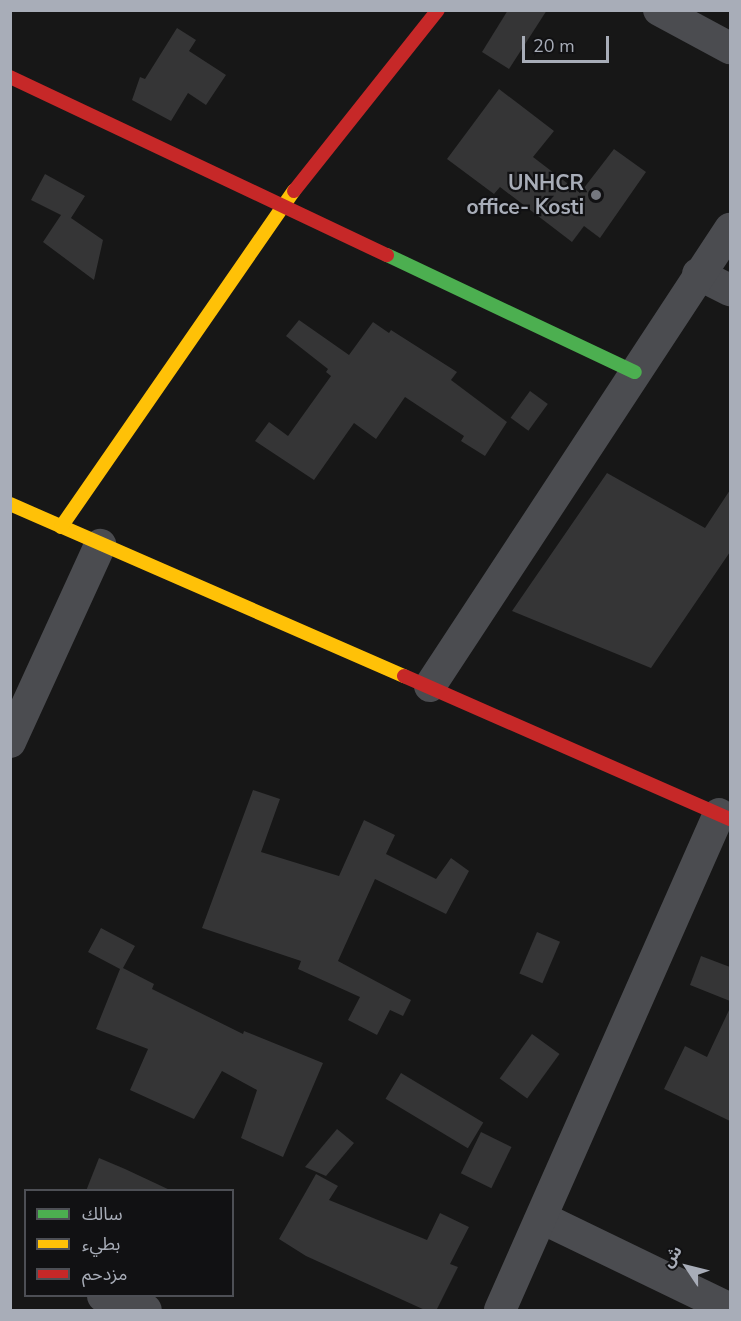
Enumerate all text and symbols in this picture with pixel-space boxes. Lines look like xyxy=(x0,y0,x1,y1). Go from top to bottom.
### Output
scale bar xyxy=(525,24,612,62)
text: 20 m xyxy=(533,34,575,58)
place label: UNHCR office- Kosti xyxy=(467,170,584,220)
marker: UNHCR office- Kosti xyxy=(589,188,603,202)
legend xyxy=(24,1189,234,1297)
text: سالك xyxy=(82,1202,123,1226)
text: بطيء xyxy=(82,1232,120,1256)
north arrow xyxy=(657,1237,717,1297)
text: ش xyxy=(657,1241,688,1272)
text: مزدحم xyxy=(82,1262,127,1286)

